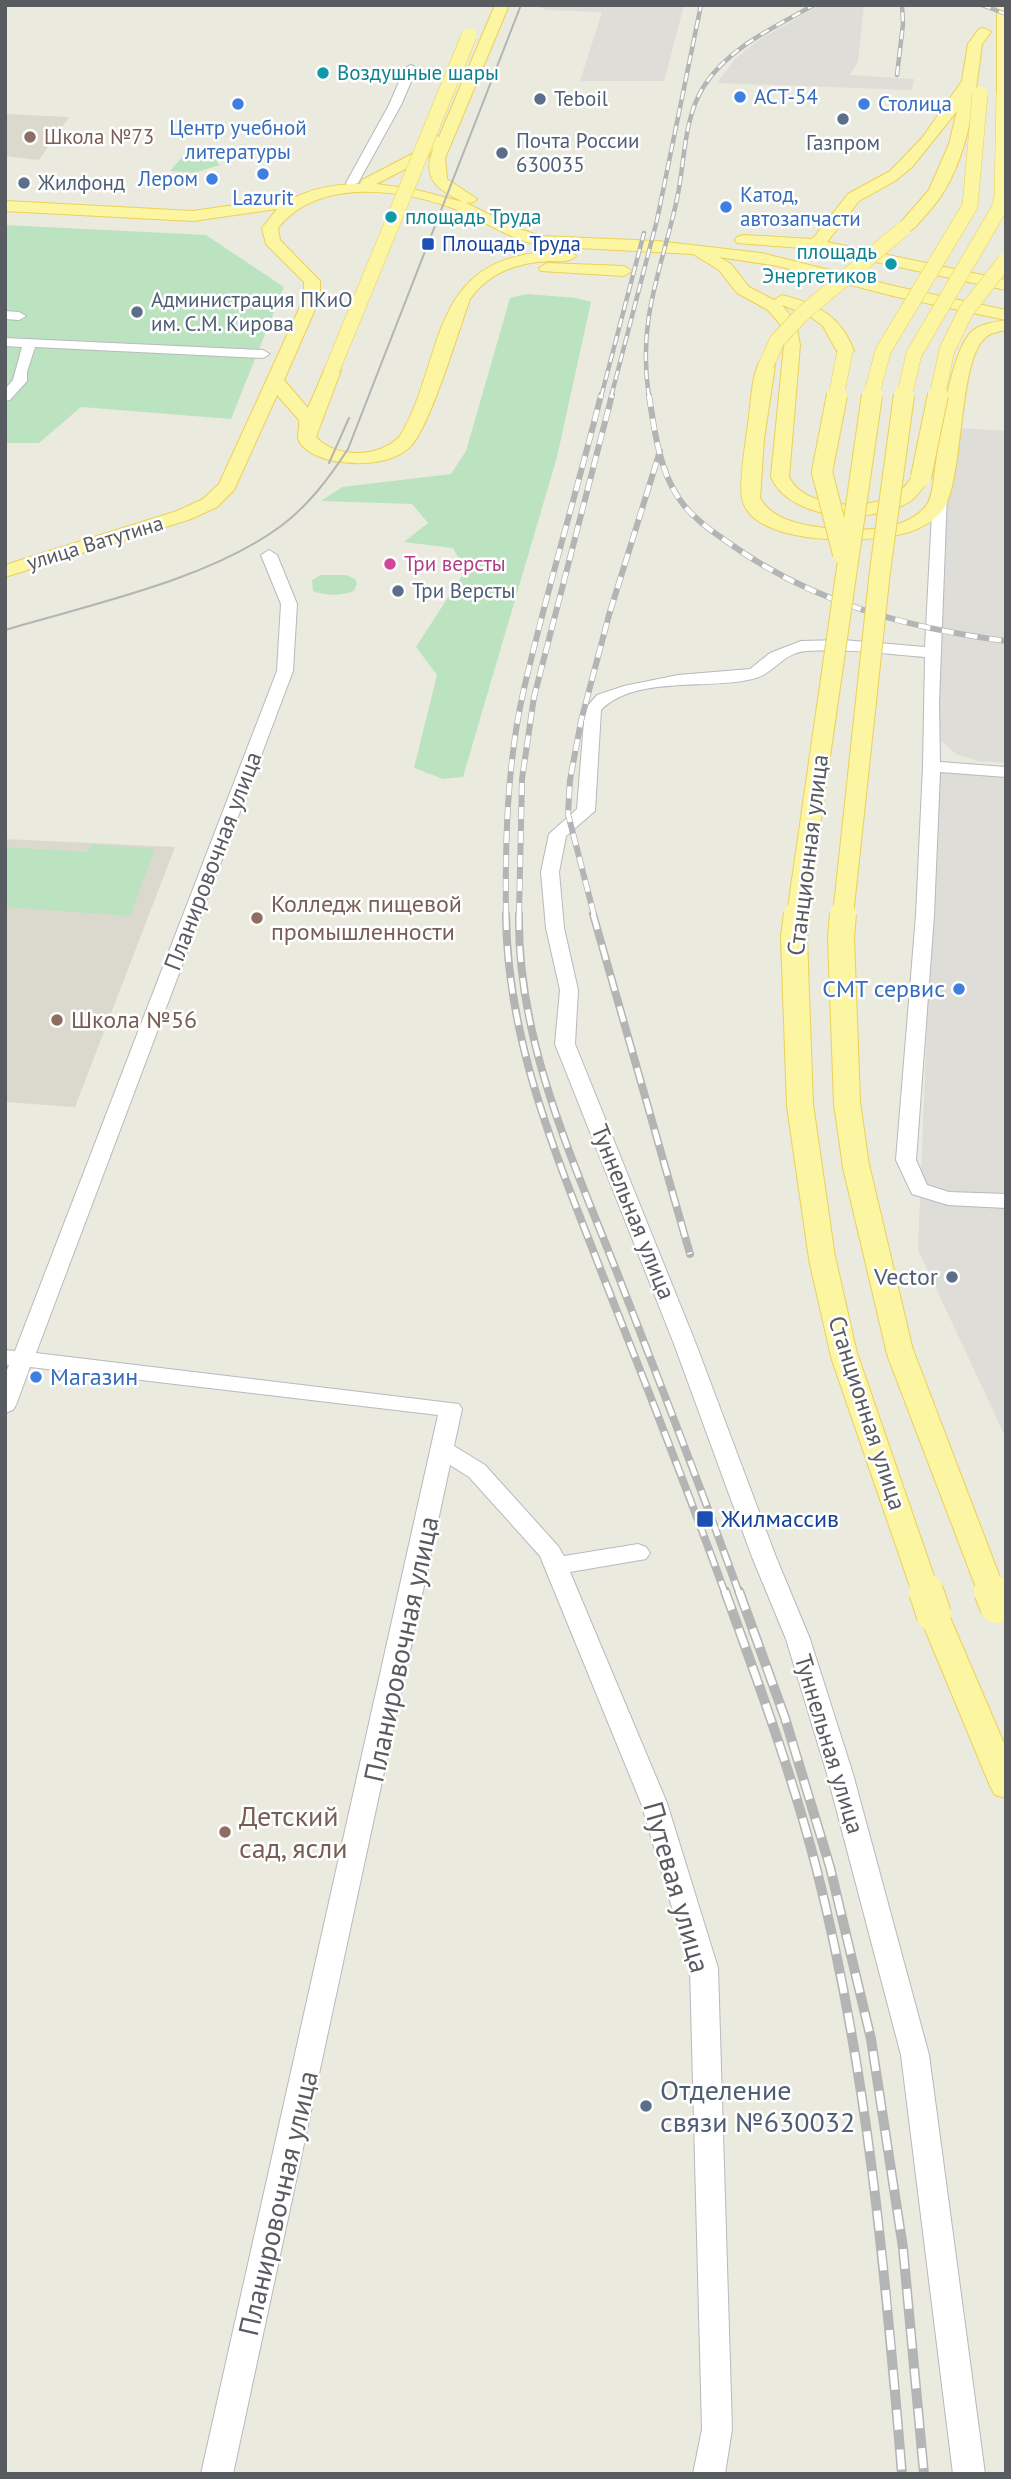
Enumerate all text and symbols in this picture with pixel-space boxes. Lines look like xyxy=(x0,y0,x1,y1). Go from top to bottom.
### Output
place label: Воздушные шары xyxy=(337,59,499,86)
marker: Воздушные шары xyxy=(315,65,331,81)
place label: АСТ-54 xyxy=(754,83,818,110)
place label: Teboil xyxy=(554,85,608,112)
marker: АСТ-54 xyxy=(732,89,748,105)
place label: Столица xyxy=(878,90,952,117)
marker: Teboil xyxy=(532,91,548,107)
marker: Центр учебной литературы xyxy=(230,96,246,112)
marker: Столица xyxy=(856,96,872,112)
marker: Газпром xyxy=(835,111,851,127)
place label: Центр учебной литературы xyxy=(169,114,307,165)
place label: Школа №73 xyxy=(44,123,154,150)
place label: Почта России 630035 xyxy=(516,127,639,178)
marker: Школа №73 xyxy=(22,129,38,145)
place label: Газпром xyxy=(806,129,880,156)
marker: Почта России 630035 xyxy=(494,145,510,161)
place label: Лером xyxy=(137,165,198,192)
marker: Lazurit xyxy=(255,166,271,182)
place label: Жилфонд xyxy=(37,169,125,196)
marker: Лером xyxy=(204,171,220,187)
marker: Жилфонд xyxy=(16,175,32,191)
place label: Катод, автозапчасти xyxy=(740,181,861,232)
place label: Lazurit xyxy=(232,184,294,211)
marker: Катод, автозапчасти xyxy=(718,199,734,215)
place label: площадь Труда xyxy=(405,203,541,230)
marker: площадь Труда xyxy=(383,209,399,225)
place label: Площадь Труда xyxy=(442,230,581,257)
marker: Площадь Труда xyxy=(420,236,436,252)
place label: площадь Энергетиков xyxy=(762,238,877,289)
marker: площадь Энергетиков xyxy=(883,256,899,272)
place label: Администрация ПКиО им. С.М. Кирова xyxy=(151,286,353,337)
marker: Администрация ПКиО им. С.М. Кирова xyxy=(129,304,145,320)
street label: улица Ватутина xyxy=(23,509,166,576)
place label: Три версты xyxy=(404,550,506,577)
marker: Три версты xyxy=(382,556,398,572)
place label: Три Версты xyxy=(412,577,515,604)
marker: Три Версты xyxy=(390,583,406,599)
street label: Планировочная улица xyxy=(156,747,269,975)
street label: Станционная улица xyxy=(780,753,835,957)
place label: Колледж пищевой промышленности xyxy=(271,888,462,947)
marker: Колледж пищевой промышленности xyxy=(249,910,265,926)
place label: СМТ сервис xyxy=(822,973,945,1004)
marker: СМТ сервис xyxy=(951,981,967,997)
place label: Школа №56 xyxy=(71,1004,197,1035)
marker: Школа №56 xyxy=(49,1012,65,1028)
street label: Туннельная улица xyxy=(584,1120,683,1304)
place label: Vector xyxy=(873,1261,938,1292)
marker: Vector xyxy=(944,1269,960,1285)
street label: Станционная улица xyxy=(821,1312,914,1514)
place label: Магазин xyxy=(50,1361,138,1392)
marker: Магазин xyxy=(28,1369,44,1385)
place label: Жилмассив xyxy=(720,1503,839,1534)
marker: Жилмассив xyxy=(695,1509,715,1529)
street label: Планировочная улица xyxy=(354,1513,447,1785)
street label: Туннельная улица xyxy=(787,1650,871,1837)
place label: Детский сад, ясли xyxy=(239,1797,348,1866)
street label: Путевая улица xyxy=(635,1797,720,1977)
marker: Детский сад, ясли xyxy=(217,1824,233,1840)
street label: Планировочная улица xyxy=(229,2067,326,2339)
place label: Отделение связи №630032 xyxy=(660,2071,855,2140)
marker: Отделение связи №630032 xyxy=(638,2098,654,2114)

